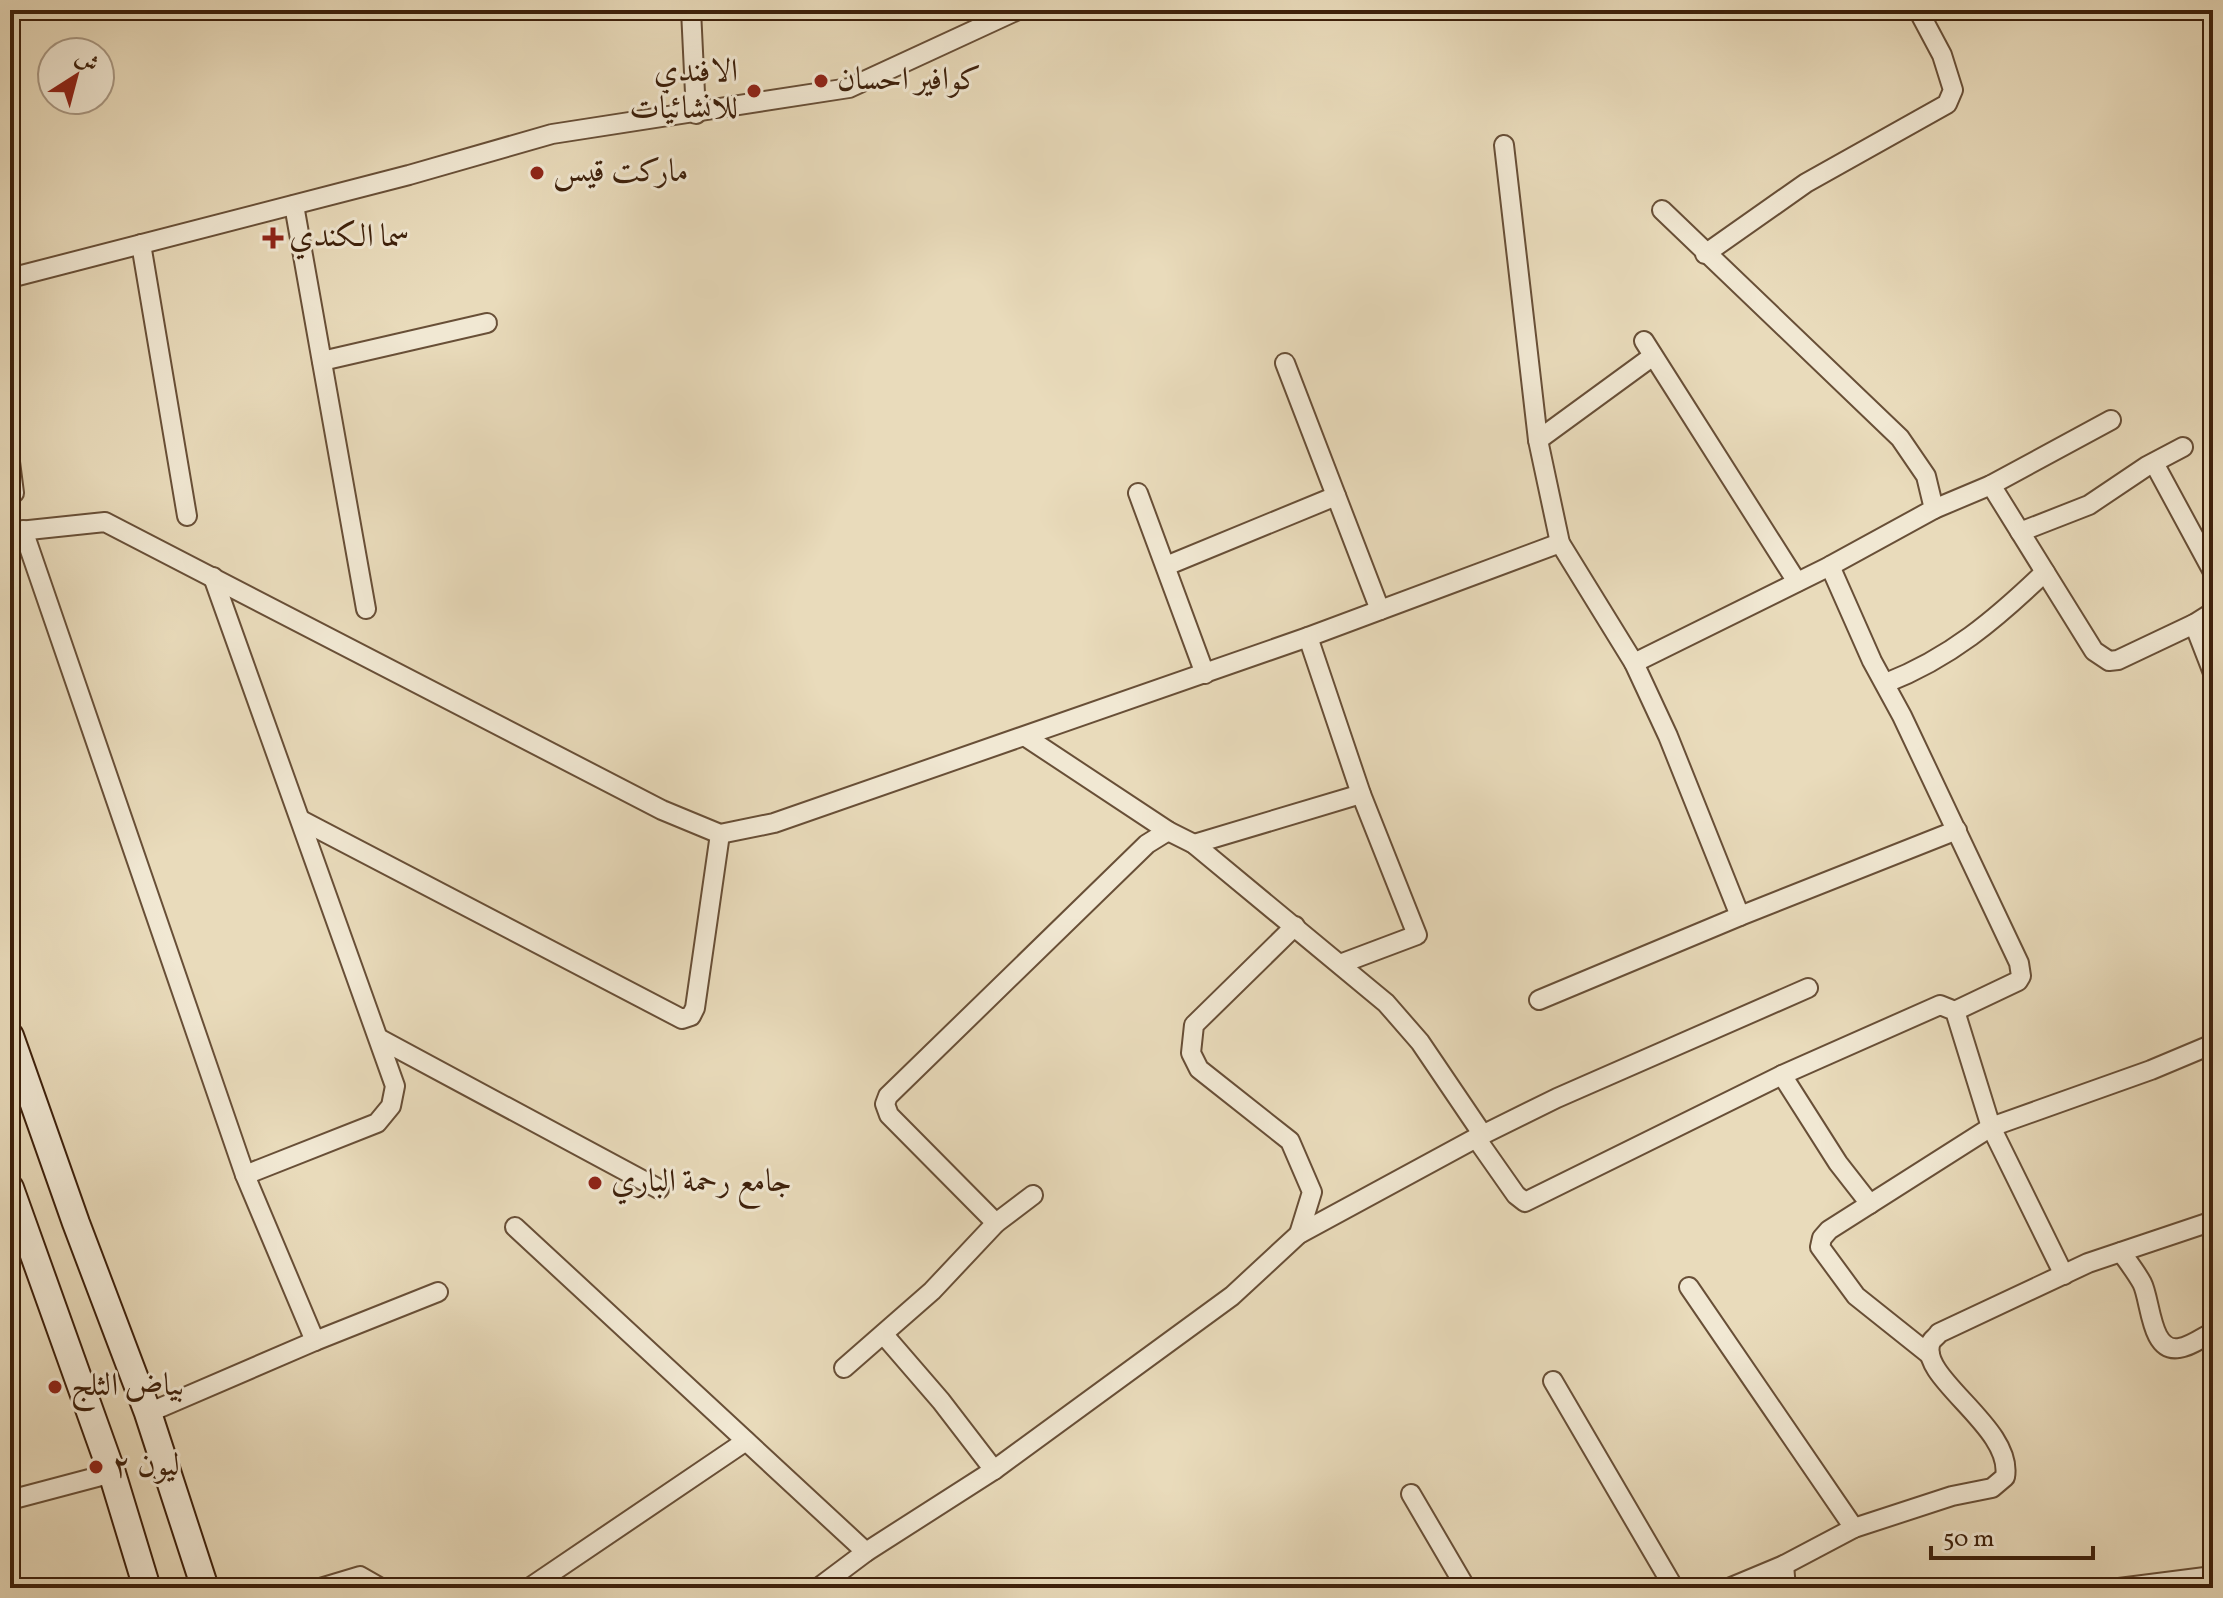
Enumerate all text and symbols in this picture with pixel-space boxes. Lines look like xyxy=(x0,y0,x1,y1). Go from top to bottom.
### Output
north arrow xyxy=(36,36,116,116)
text: ش xyxy=(68,43,104,81)
place label: الافندي للانشائيات xyxy=(630,51,738,132)
place label: كوافير احسان xyxy=(837,59,981,103)
marker: كوافير احسان xyxy=(812,72,830,90)
marker: الافندي للانشائيات xyxy=(745,82,763,100)
place label: ماركت قيس xyxy=(553,151,688,195)
marker: ماركت قيس xyxy=(528,164,546,182)
place label: سما الكندي xyxy=(289,216,410,260)
marker: سما الكندي xyxy=(264,229,282,247)
place label: جامع رحمة الباري xyxy=(611,1161,792,1209)
marker: جامع رحمة الباري xyxy=(586,1174,604,1192)
place label: بياض الثلج xyxy=(71,1365,184,1412)
marker: بياض الثلج xyxy=(46,1378,64,1396)
place label: ليون ٢ xyxy=(112,1445,180,1489)
marker: ليون ٢ xyxy=(87,1458,105,1476)
scale bar xyxy=(1931,1510,2093,1560)
text: 50 m xyxy=(1943,1523,1995,1557)

